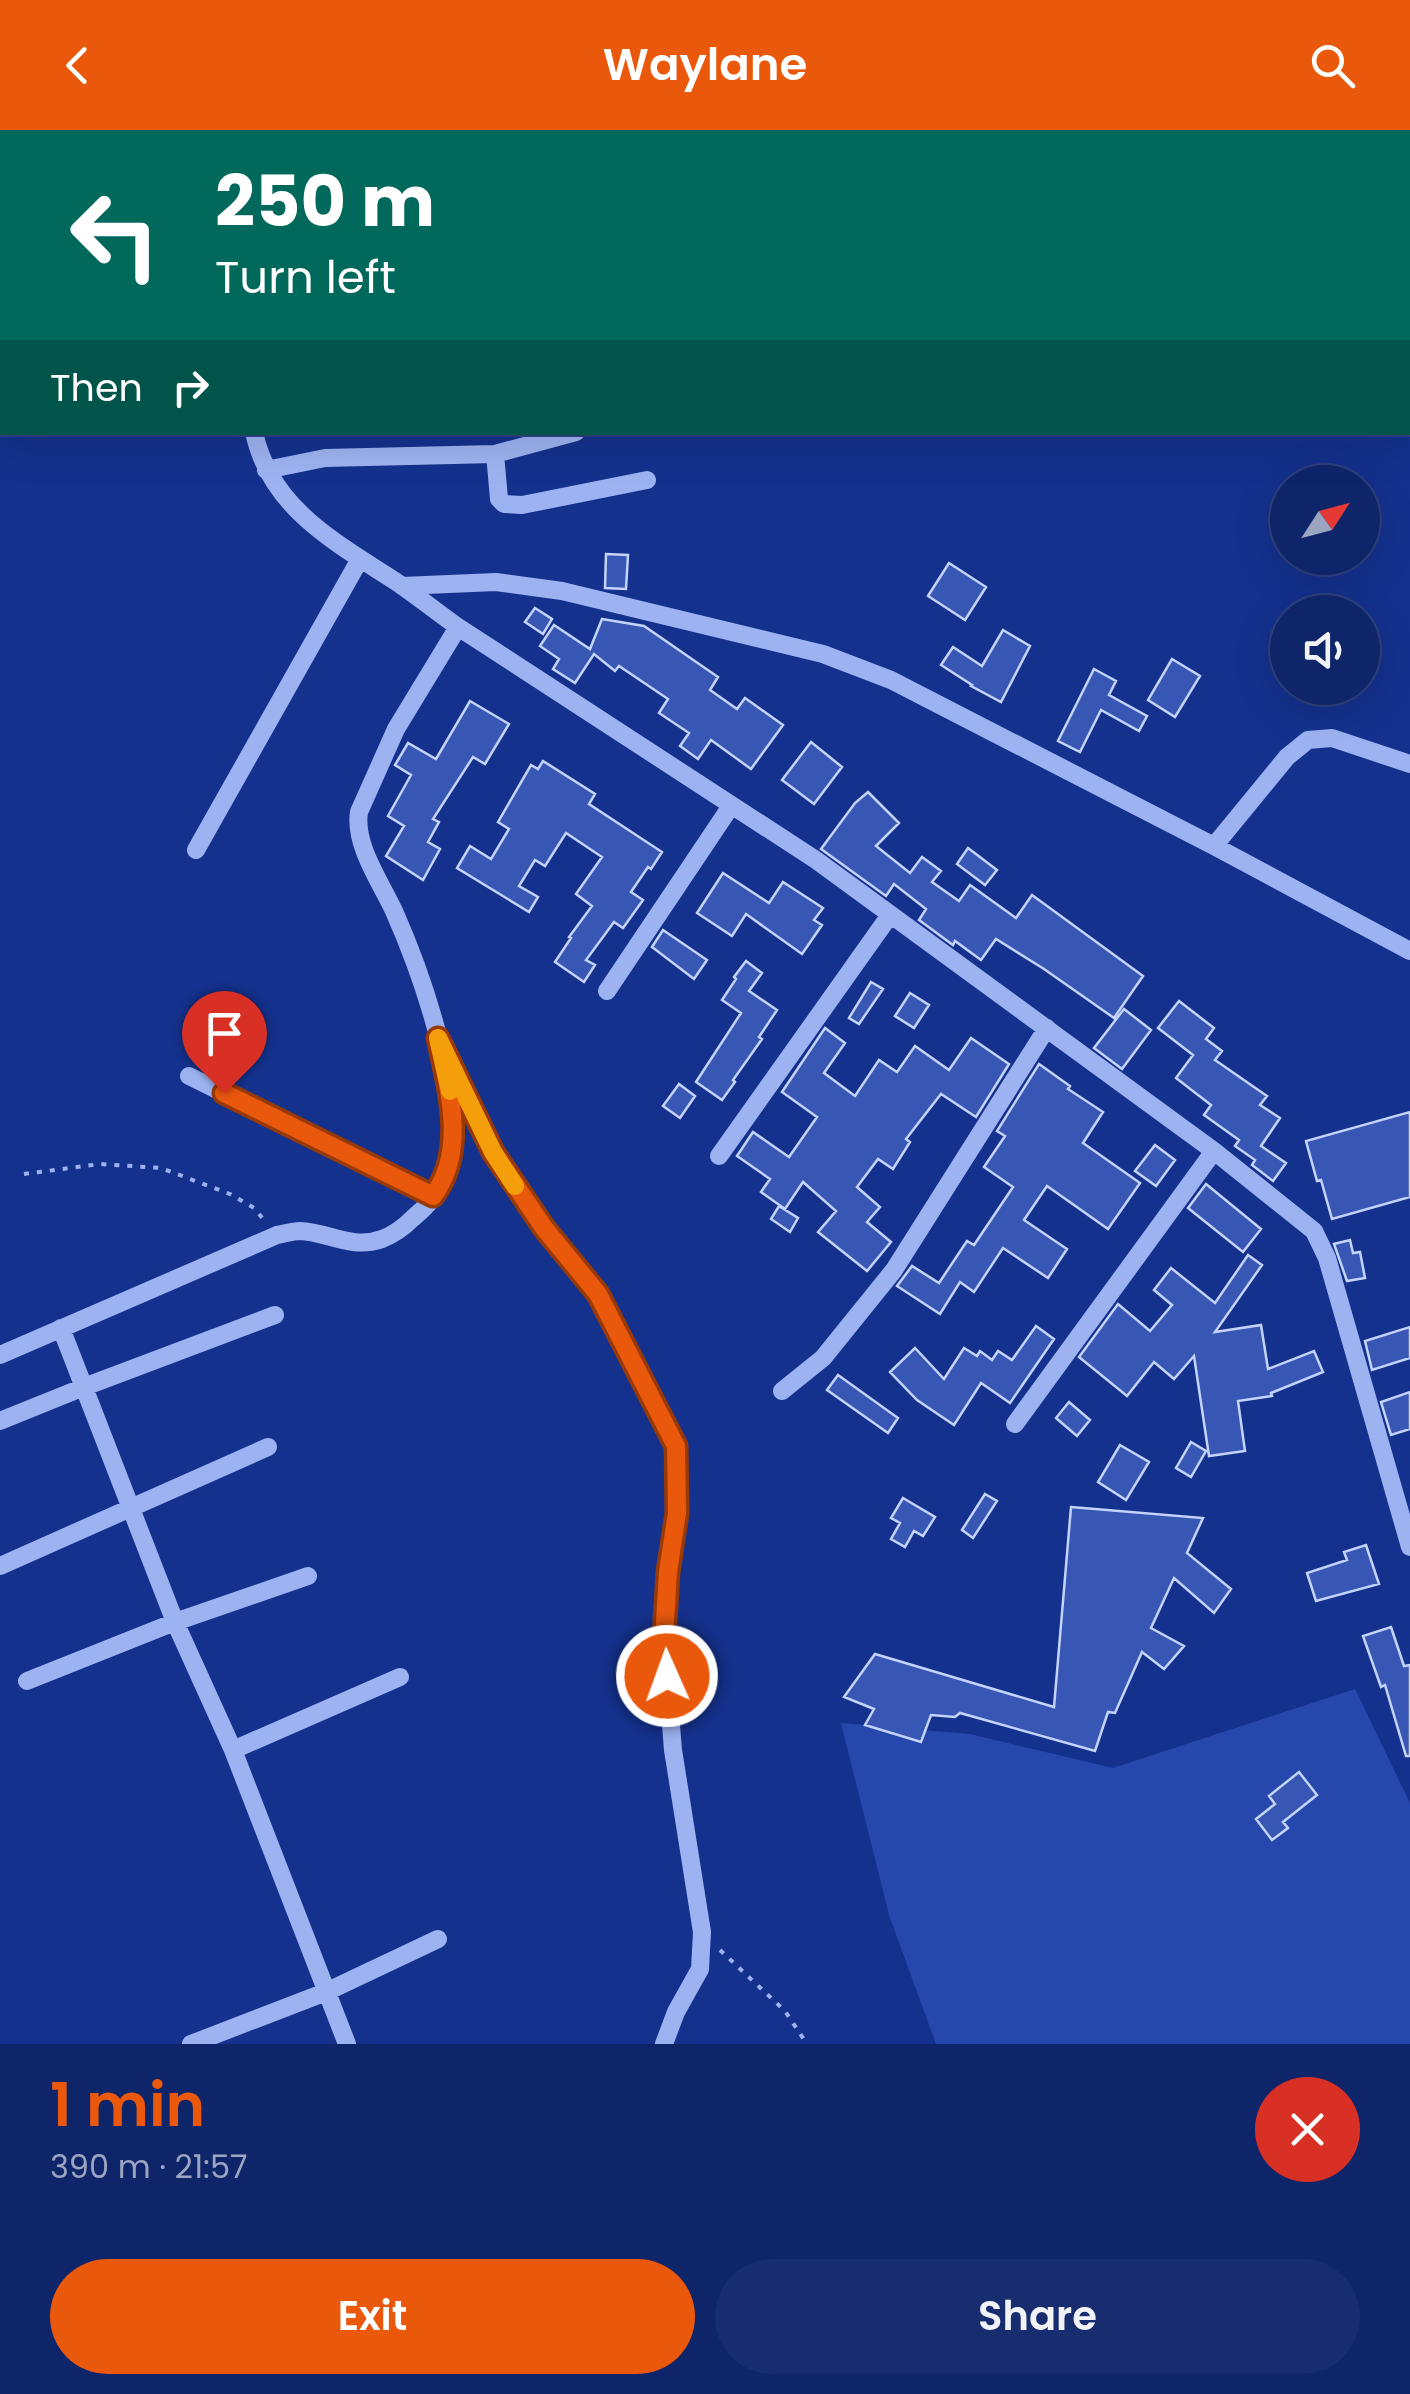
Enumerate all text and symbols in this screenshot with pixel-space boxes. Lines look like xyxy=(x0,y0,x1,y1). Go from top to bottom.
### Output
text: Waylane xyxy=(603,33,807,96)
icon: back xyxy=(50,38,105,93)
icon: search xyxy=(1305,38,1360,93)
text: 250 m xyxy=(215,152,435,251)
icon: left xyxy=(50,170,180,300)
text: Turn left xyxy=(215,246,396,309)
icon: right xyxy=(163,360,218,415)
text: Then xyxy=(50,361,143,414)
north arrow xyxy=(1270,465,1380,575)
map controls xyxy=(1270,465,1380,705)
button: sound xyxy=(1270,595,1380,705)
pin xyxy=(182,991,267,1094)
icon: arrive xyxy=(197,1006,252,1061)
position arrow xyxy=(615,1624,719,1728)
text: 1 min xyxy=(50,2063,205,2147)
button: close xyxy=(1255,2077,1360,2182)
text: 390 m · 21:57 xyxy=(50,2144,248,2189)
button: Exit xyxy=(50,2259,695,2374)
button: Share xyxy=(715,2259,1360,2374)

